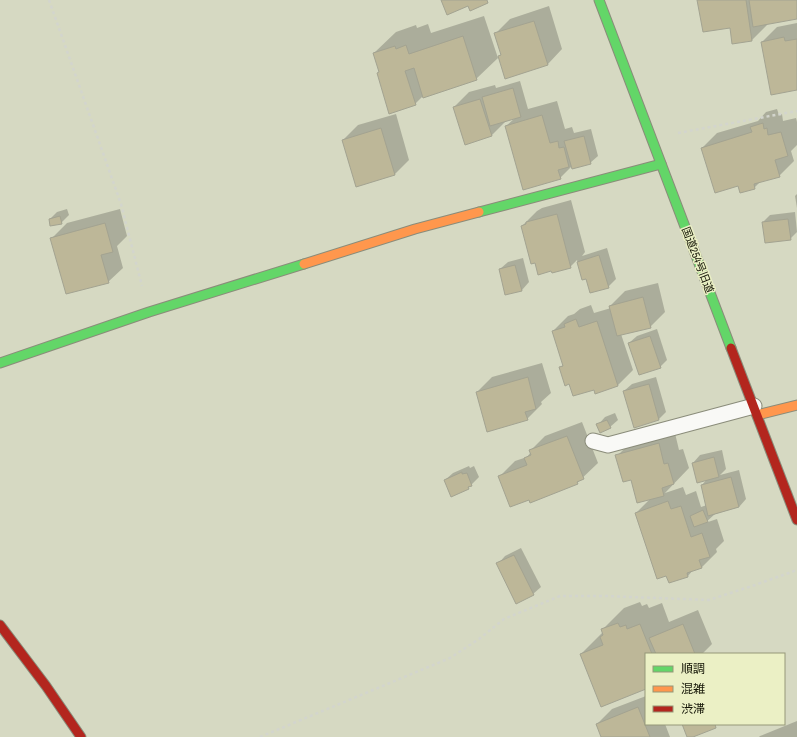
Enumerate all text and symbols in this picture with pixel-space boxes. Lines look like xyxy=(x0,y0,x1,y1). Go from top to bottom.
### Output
street label: 国道254号旧道 xyxy=(679,225,717,295)
legend xyxy=(645,653,785,725)
text: 順調 xyxy=(681,661,705,677)
text: 混雑 xyxy=(681,681,705,697)
text: 渋滞 xyxy=(681,701,705,717)

